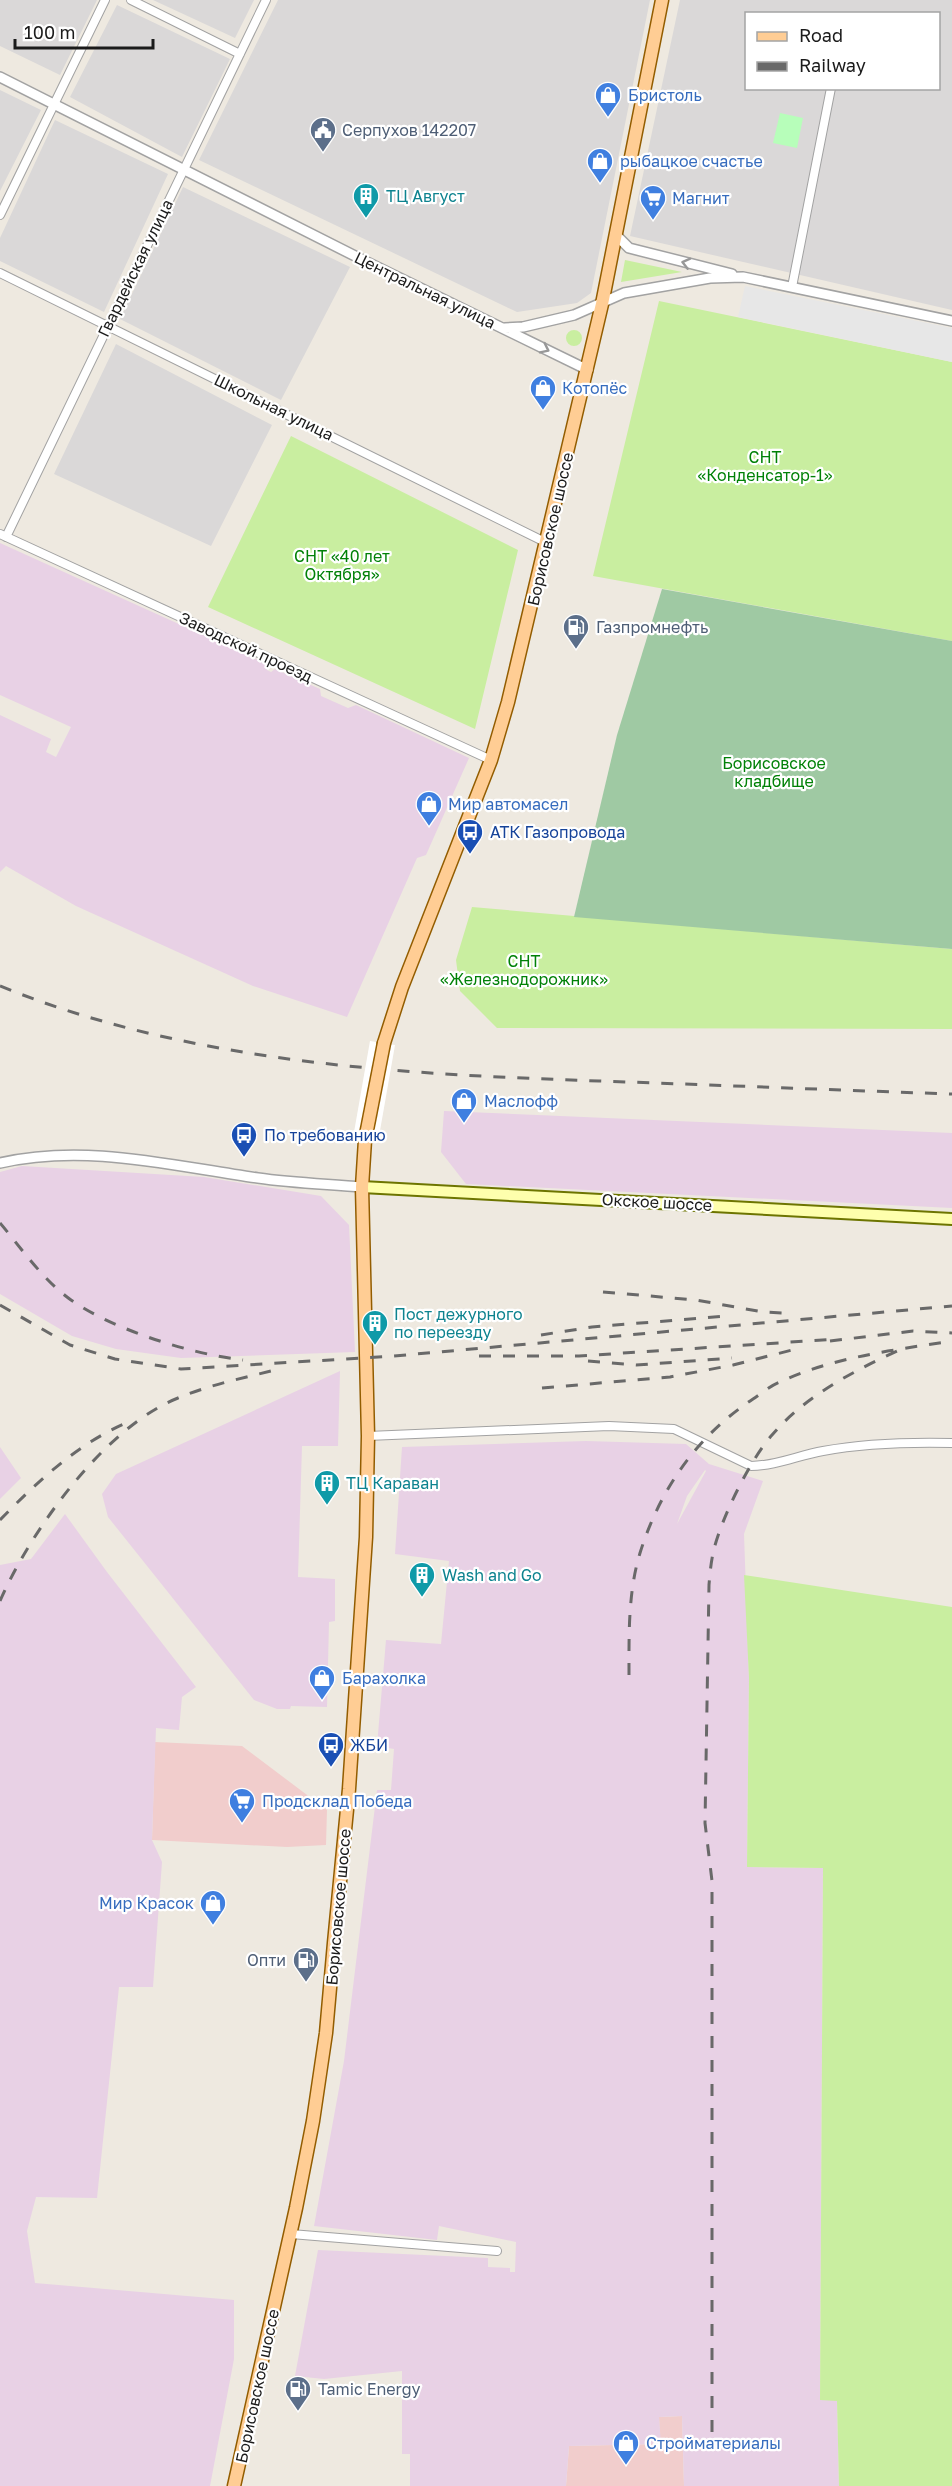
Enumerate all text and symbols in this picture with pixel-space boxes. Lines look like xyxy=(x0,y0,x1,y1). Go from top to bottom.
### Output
scale bar xyxy=(15,12,153,50)
legend xyxy=(745,12,940,90)
text: 100 m xyxy=(24,21,75,43)
text: Road xyxy=(799,24,843,46)
text: Railway xyxy=(799,54,866,76)
shop icon: Бристоль xyxy=(593,80,623,118)
place label: Бристоль xyxy=(628,85,702,105)
public building icon: Серпухов 142207 xyxy=(308,115,338,153)
place label: Серпухов 142207 xyxy=(342,120,476,140)
shop icon: рыбацкое счастье xyxy=(585,146,615,184)
place label: рыбацкое счастье xyxy=(620,151,763,171)
building icon: ТЦ Август xyxy=(351,181,381,219)
supermarket icon: Магнит xyxy=(638,183,668,221)
place label: ТЦ Август xyxy=(386,186,465,206)
place label: Магнит xyxy=(672,188,730,208)
street label: Гвардейская улица xyxy=(93,196,177,340)
street label: Центральная улица xyxy=(351,247,499,333)
one-way arrow xyxy=(681,257,691,270)
one-way arrow xyxy=(538,341,549,353)
street label: Школьная улица xyxy=(211,369,337,445)
shop icon: Котопёс xyxy=(528,373,558,411)
place label: Котопёс xyxy=(562,378,627,398)
park label: СНТ «Конденсатор-1» xyxy=(697,447,833,485)
street label: Борисовское шоссе xyxy=(523,450,577,608)
park label: СНТ «40 лет Октября» xyxy=(294,546,390,584)
street label: Заводской проезд xyxy=(176,607,316,687)
fuel station icon: Газпромнефть xyxy=(561,612,591,650)
place label: Газпромнефть xyxy=(596,617,708,637)
park label: Борисовское кладбище xyxy=(722,753,826,791)
shop icon: Мир автомасел xyxy=(414,789,444,827)
place label: Мир автомасел xyxy=(448,794,568,814)
bus stop icon: АТК Газопровода xyxy=(455,817,485,855)
place label: АТК Газопровода xyxy=(490,822,625,842)
park label: СНТ «Железнодорожник» xyxy=(440,951,608,989)
shop icon: Маслофф xyxy=(449,1086,479,1124)
place label: Маслофф xyxy=(484,1091,558,1111)
bus stop icon: По требованию xyxy=(229,1120,259,1158)
place label: По требованию xyxy=(264,1125,386,1145)
street label: Окское шоссе xyxy=(601,1189,713,1215)
place label: Пост дежурного по переезду xyxy=(394,1304,523,1342)
building icon: Пост дежурного по переезду xyxy=(360,1308,390,1346)
building icon: ТЦ Караван xyxy=(312,1468,342,1506)
place label: ТЦ Караван xyxy=(346,1473,439,1493)
building icon: Wash and Go xyxy=(407,1560,437,1598)
place label: Wash and Go xyxy=(442,1565,542,1585)
shop icon: Барахолка xyxy=(307,1663,337,1701)
place label: Барахолка xyxy=(342,1668,426,1688)
bus stop icon: ЖБИ xyxy=(316,1730,346,1768)
place label: ЖБИ xyxy=(350,1735,388,1755)
supermarket icon: Продсклад Победа xyxy=(227,1786,257,1824)
place label: Продсклад Победа xyxy=(262,1791,412,1811)
street label: Борисовское шоссе xyxy=(321,1828,355,1986)
shop icon: Мир Красок xyxy=(198,1888,228,1926)
place label: Мир Красок xyxy=(99,1893,194,1913)
fuel station icon: Опти xyxy=(291,1945,321,1983)
place label: Опти xyxy=(247,1950,286,1970)
street label: Борисовское шоссе xyxy=(231,2307,283,2465)
fuel station icon: Tamic Energy xyxy=(283,2374,313,2412)
place label: Tamic Energy xyxy=(318,2379,420,2399)
shop icon: Стройматериалы xyxy=(611,2428,641,2466)
place label: Стройматериалы xyxy=(646,2433,781,2453)

